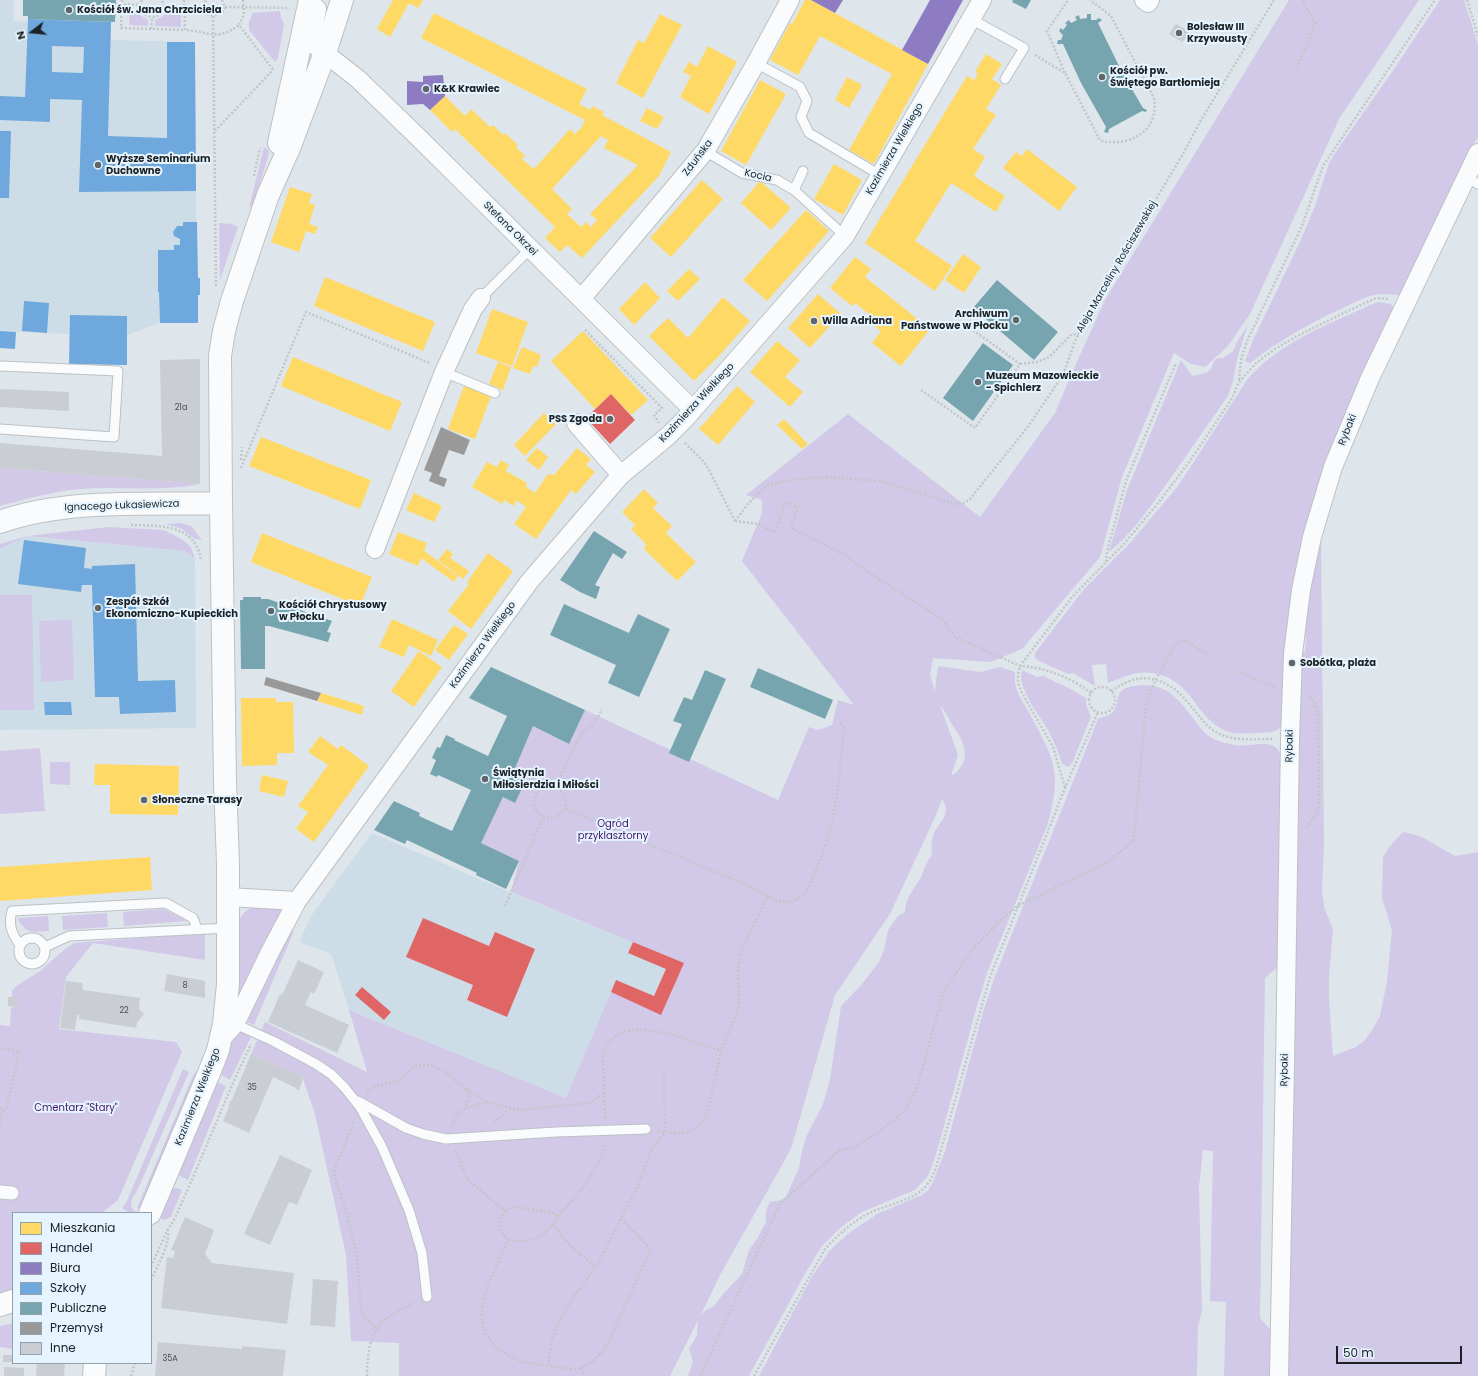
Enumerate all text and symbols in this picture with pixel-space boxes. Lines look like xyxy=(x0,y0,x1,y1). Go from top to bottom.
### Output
place label: Kościół św. Jana Chrzciciela xyxy=(77,4,222,16)
marker: Kościół św. Jana Chrzciciela xyxy=(64,5,74,15)
north arrow xyxy=(12,12,52,52)
place label: Bolesław III Krzywousty xyxy=(1187,21,1247,44)
marker: Bolesław III Krzywousty xyxy=(1174,28,1184,38)
text: N xyxy=(12,29,29,41)
place label: Kościół pw. Świętego Bartłomieja xyxy=(1110,65,1220,88)
marker: Kościół pw. Świętego Bartłomieja xyxy=(1097,72,1107,82)
place label: K&K Krawiec xyxy=(434,83,500,95)
marker: K&K Krawiec xyxy=(421,84,431,94)
street label: Kazimierza Wielkiego xyxy=(864,101,926,197)
street label: Zduńska xyxy=(681,138,715,178)
place label: Wyższe Seminarium Duchowne xyxy=(106,153,211,176)
marker: Wyższe Seminarium Duchowne xyxy=(93,160,103,170)
street label: Kocia xyxy=(743,167,773,185)
street label: Stefana Okrzei xyxy=(480,199,540,259)
street label: Aleja Marceliny Rościszewskiej xyxy=(1074,199,1160,335)
place label: Archiwum Państwowe w Płocku xyxy=(901,308,1008,332)
place label: Willa Adriana xyxy=(822,315,892,327)
marker: Archiwum Państwowe w Płocku xyxy=(1011,315,1021,325)
marker: Willa Adriana xyxy=(809,316,819,326)
street label: Kazimierza Wielkiego xyxy=(657,361,737,445)
place label: Muzeum Mazowieckie - Spichlerz xyxy=(986,370,1099,394)
marker: Muzeum Mazowieckie - Spichlerz xyxy=(973,377,983,387)
house number: 21a xyxy=(175,403,187,413)
place label: PSS Zgoda xyxy=(549,413,602,425)
street label: Rybaki xyxy=(1336,413,1360,447)
marker: PSS Zgoda xyxy=(605,414,615,424)
street label: Ignacego Łukasiewicza xyxy=(64,498,180,514)
place label: Zespół Szkół Ekonomiczno-Kupieckich xyxy=(106,596,238,620)
place label: Kościół Chrystusowy w Płocku xyxy=(279,599,387,622)
street label: Kazimierza Wielkiego xyxy=(447,599,519,691)
marker: Zespół Szkół Ekonomiczno-Kupieckich xyxy=(93,603,103,613)
marker: Kościół Chrystusowy w Płocku xyxy=(266,606,276,616)
place label: Sobótka, plaża xyxy=(1300,657,1376,669)
marker: Sobótka, plaża xyxy=(1287,658,1297,668)
street label: Rybaki xyxy=(1284,729,1296,763)
place label: Świątynia Miłosierdzia i Miłości xyxy=(493,767,599,790)
marker: Świątynia Miłosierdzia i Miłości xyxy=(480,774,490,784)
place label: Słoneczne Tarasy xyxy=(152,794,242,806)
marker: Słoneczne Tarasy xyxy=(139,795,149,805)
park label: Ogród przyklasztorny xyxy=(578,818,648,842)
house number: 8 xyxy=(182,981,188,991)
house number: 22 xyxy=(119,1006,129,1016)
street label: Kazimierza Wielkiego xyxy=(173,1046,223,1148)
street label: Rybaki xyxy=(1279,1053,1291,1087)
house number: 35 xyxy=(247,1083,257,1093)
park label: Cmentarz "Stary" xyxy=(34,1102,118,1114)
legend xyxy=(12,1212,152,1364)
text: Mieszkania xyxy=(50,1219,116,1236)
text: Handel xyxy=(50,1239,93,1256)
text: Biura xyxy=(50,1259,81,1276)
text: Szkoły xyxy=(50,1279,86,1296)
text: Publiczne xyxy=(50,1299,107,1316)
text: Przemysł xyxy=(50,1319,103,1336)
scale bar xyxy=(1338,1338,1464,1364)
text: Inne xyxy=(50,1339,76,1356)
text: 50 m xyxy=(1343,1344,1374,1361)
house number: 35A xyxy=(162,1354,178,1364)

